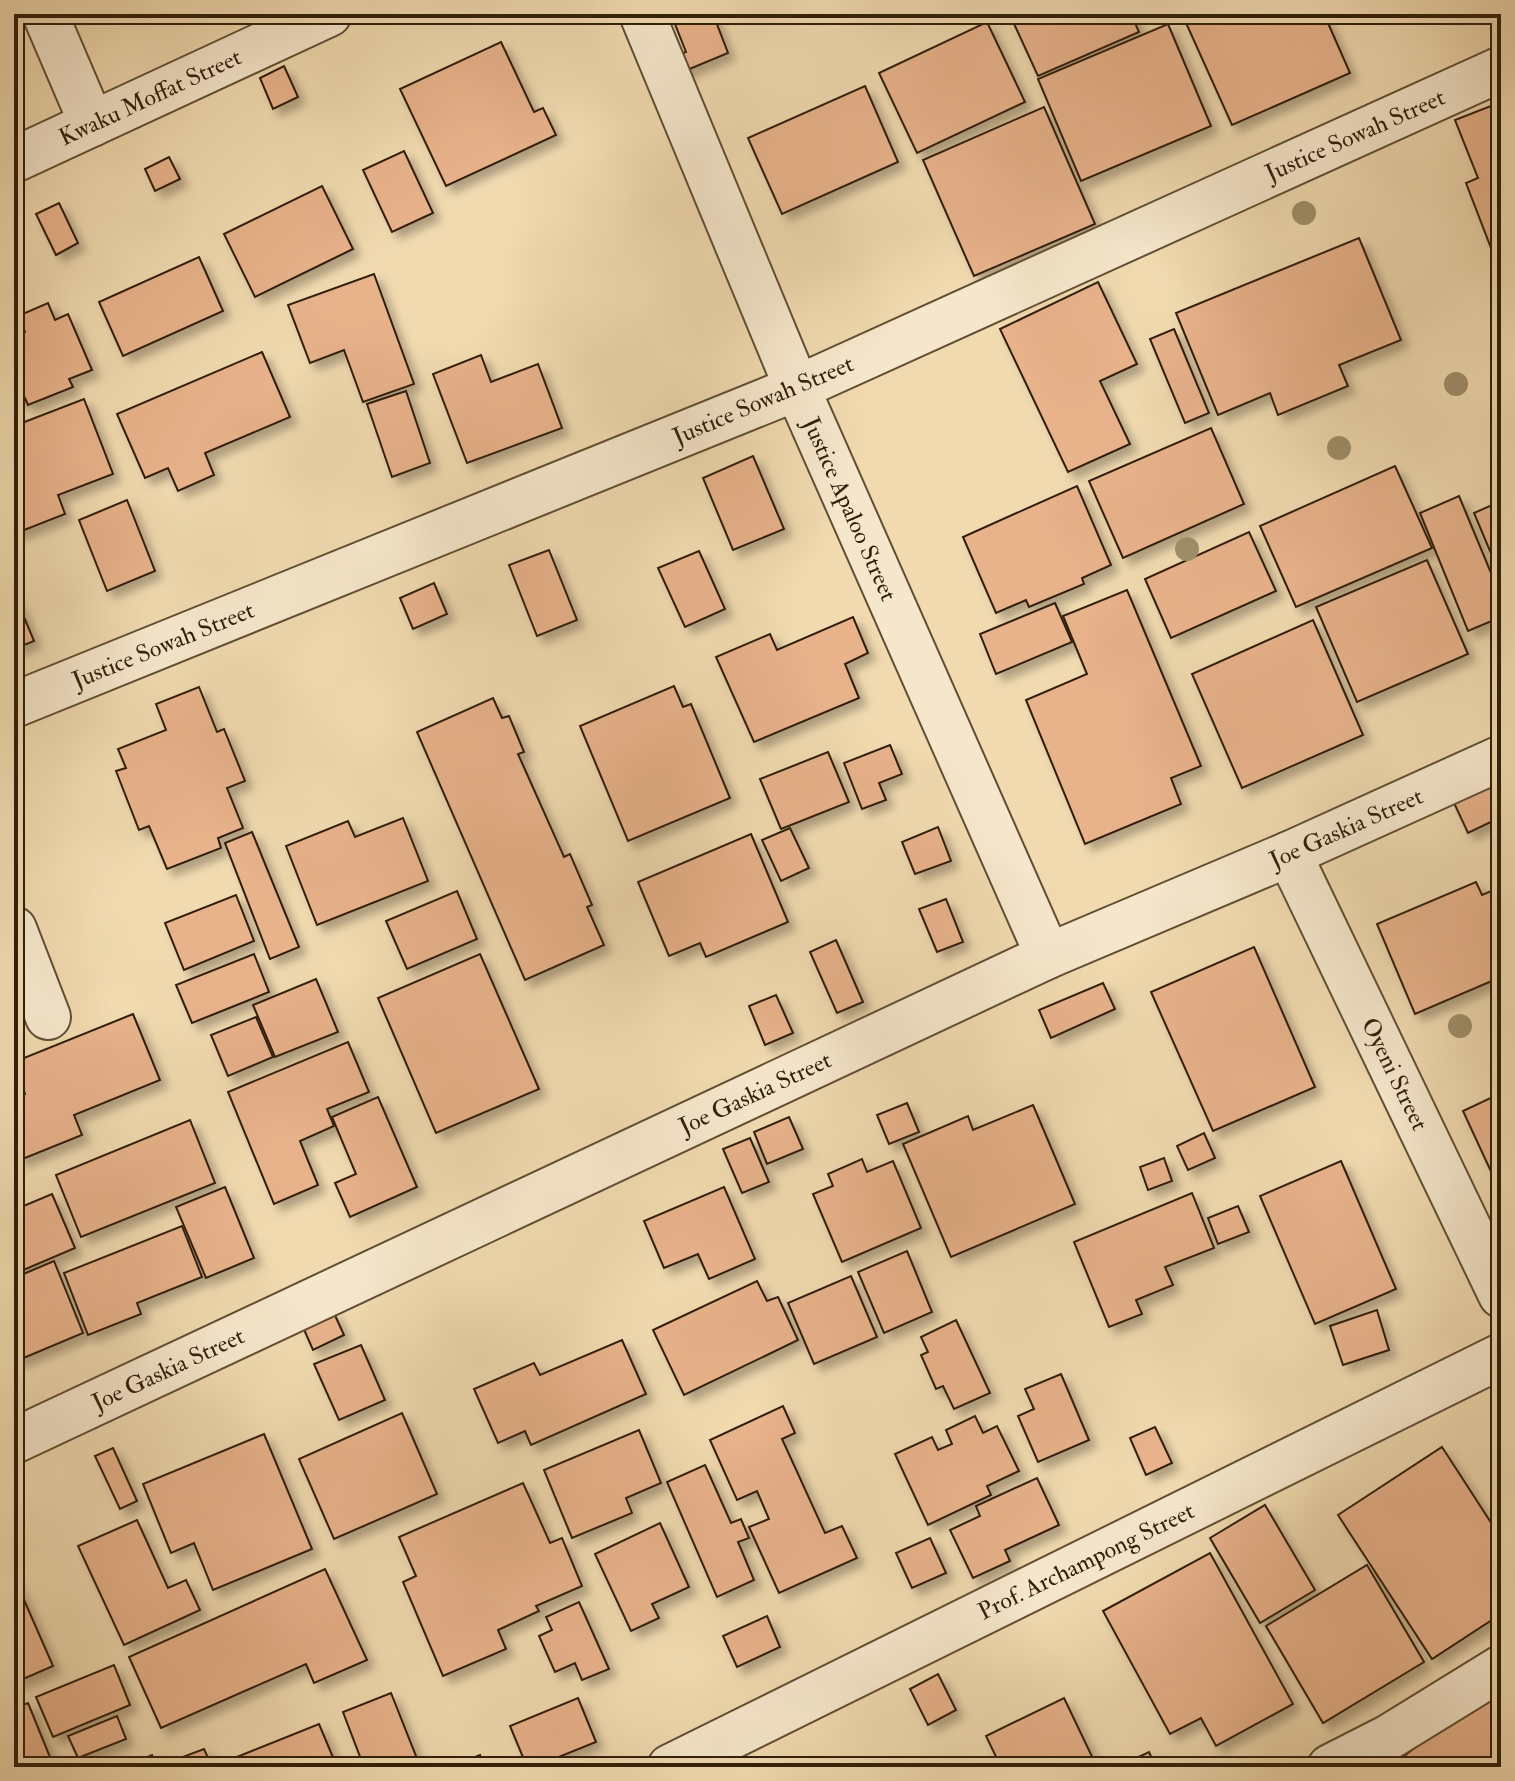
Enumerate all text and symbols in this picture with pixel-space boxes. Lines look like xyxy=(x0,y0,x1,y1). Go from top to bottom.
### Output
street label: Kwaku Moffat Street xyxy=(54,41,247,153)
street label: Justice Sowah Street xyxy=(1260,82,1450,189)
street label: Justice Sowah Street xyxy=(667,348,859,453)
street label: Justice Apaloo Street xyxy=(795,412,904,606)
street label: Justice Sowah Street xyxy=(67,595,259,696)
street label: Joe Gaskia Street xyxy=(1264,781,1428,877)
street label: Oyeni Street xyxy=(1354,1013,1435,1136)
street label: Joe Gaskia Street xyxy=(673,1044,837,1143)
street label: Joe Gaskia Street xyxy=(86,1320,250,1419)
street label: Prof. Archampong Street xyxy=(973,1495,1200,1627)

